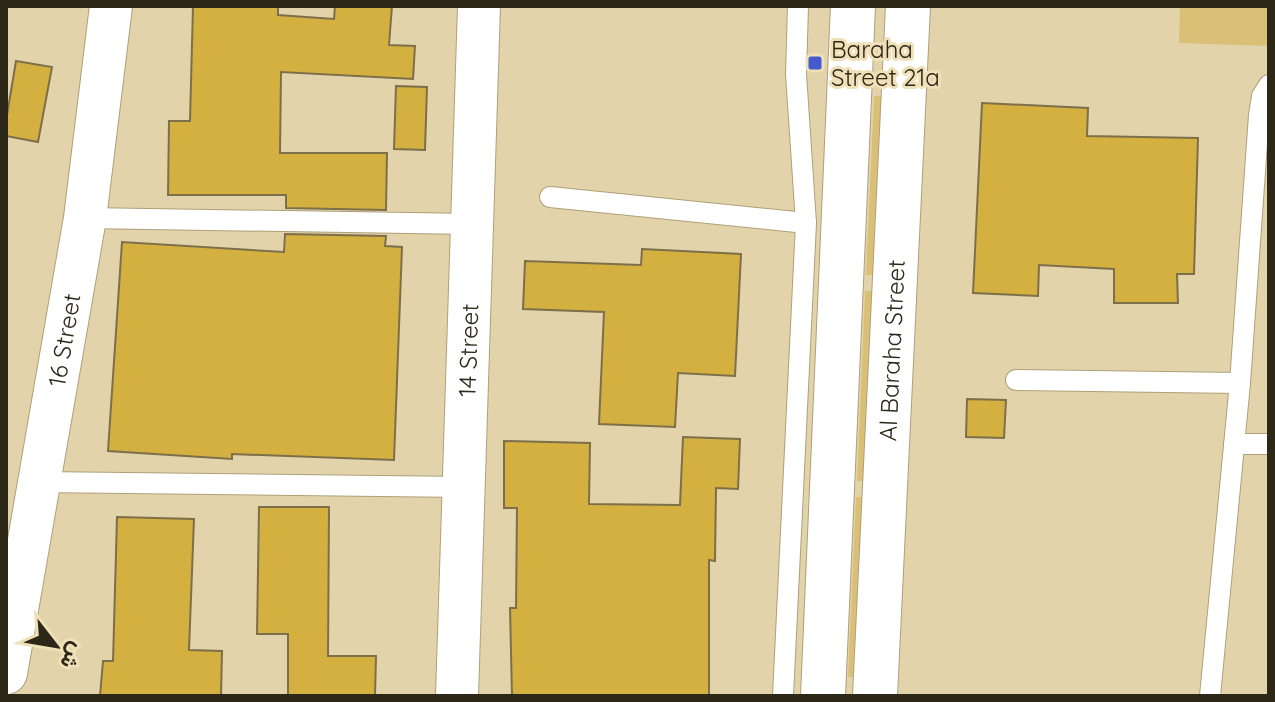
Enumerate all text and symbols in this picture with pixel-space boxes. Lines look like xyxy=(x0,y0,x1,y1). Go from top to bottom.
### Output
place label: Baraha Street 21a xyxy=(831,34,940,92)
marker: Baraha Street 21a xyxy=(806,54,824,72)
street label: Al Baraha Street xyxy=(872,259,911,442)
street label: 16 Street xyxy=(41,291,87,389)
street label: 14 Street xyxy=(452,303,485,397)
north arrow xyxy=(16,606,96,686)
text: ش xyxy=(54,638,92,675)

